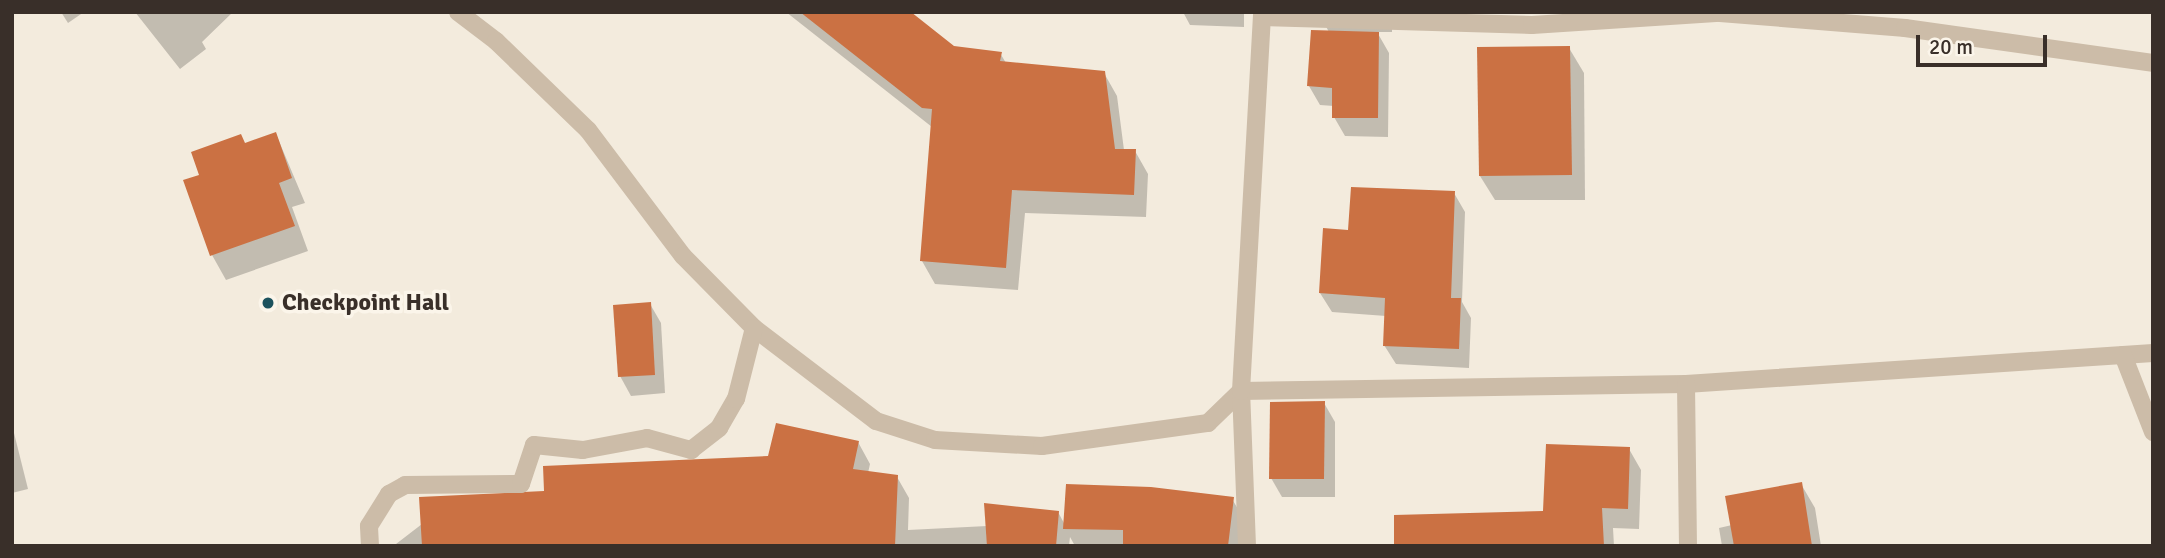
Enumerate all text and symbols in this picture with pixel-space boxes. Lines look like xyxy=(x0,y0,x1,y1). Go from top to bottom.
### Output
scale bar xyxy=(1920,21,2051,65)
text: 20 m xyxy=(1929,34,1973,60)
place label: Checkpoint Hall xyxy=(282,289,449,317)
marker: Checkpoint Hall xyxy=(260,295,276,311)

